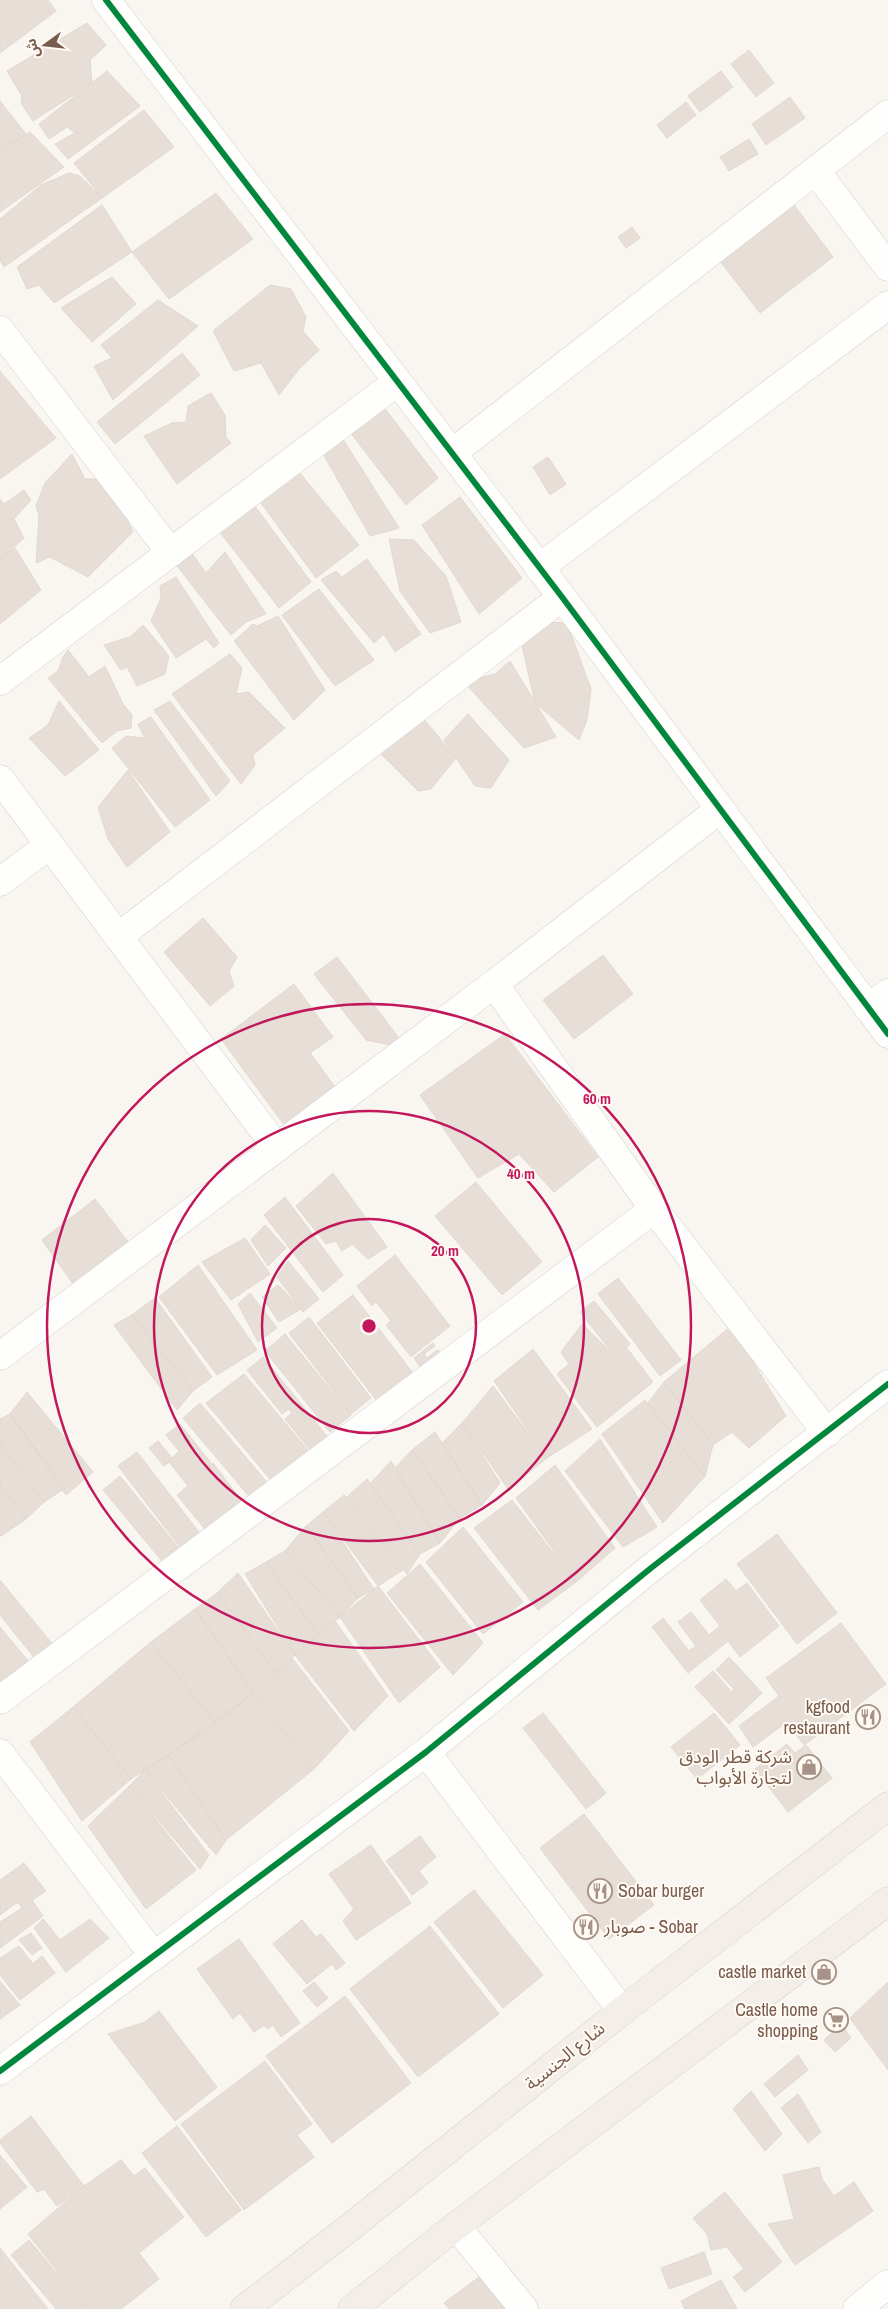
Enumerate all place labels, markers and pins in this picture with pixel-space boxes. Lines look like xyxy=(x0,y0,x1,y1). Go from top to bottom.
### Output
centre of rings xyxy=(360,1317,378,1335)
place label: kgfood restaurant xyxy=(784,1694,850,1740)
restaurant icon: kgfood restaurant xyxy=(855,1704,881,1730)
place label: شركة قطر الودق لتجارة الأبواب xyxy=(679,1744,792,1790)
shop icon: شركة قطر الودق لتجارة الأبواب xyxy=(796,1754,822,1780)
restaurant icon: Sobar burger xyxy=(587,1878,613,1904)
place label: Sobar burger xyxy=(618,1878,704,1903)
restaurant icon: صوبار - Sobar xyxy=(573,1914,599,1940)
place label: صوبار - Sobar xyxy=(603,1914,698,1939)
place label: castle market xyxy=(718,1959,806,1984)
shop icon: castle market xyxy=(811,1959,837,1985)
place label: Castle home shopping xyxy=(735,1997,819,2043)
supermarket icon: Castle home shopping xyxy=(823,2007,849,2033)

